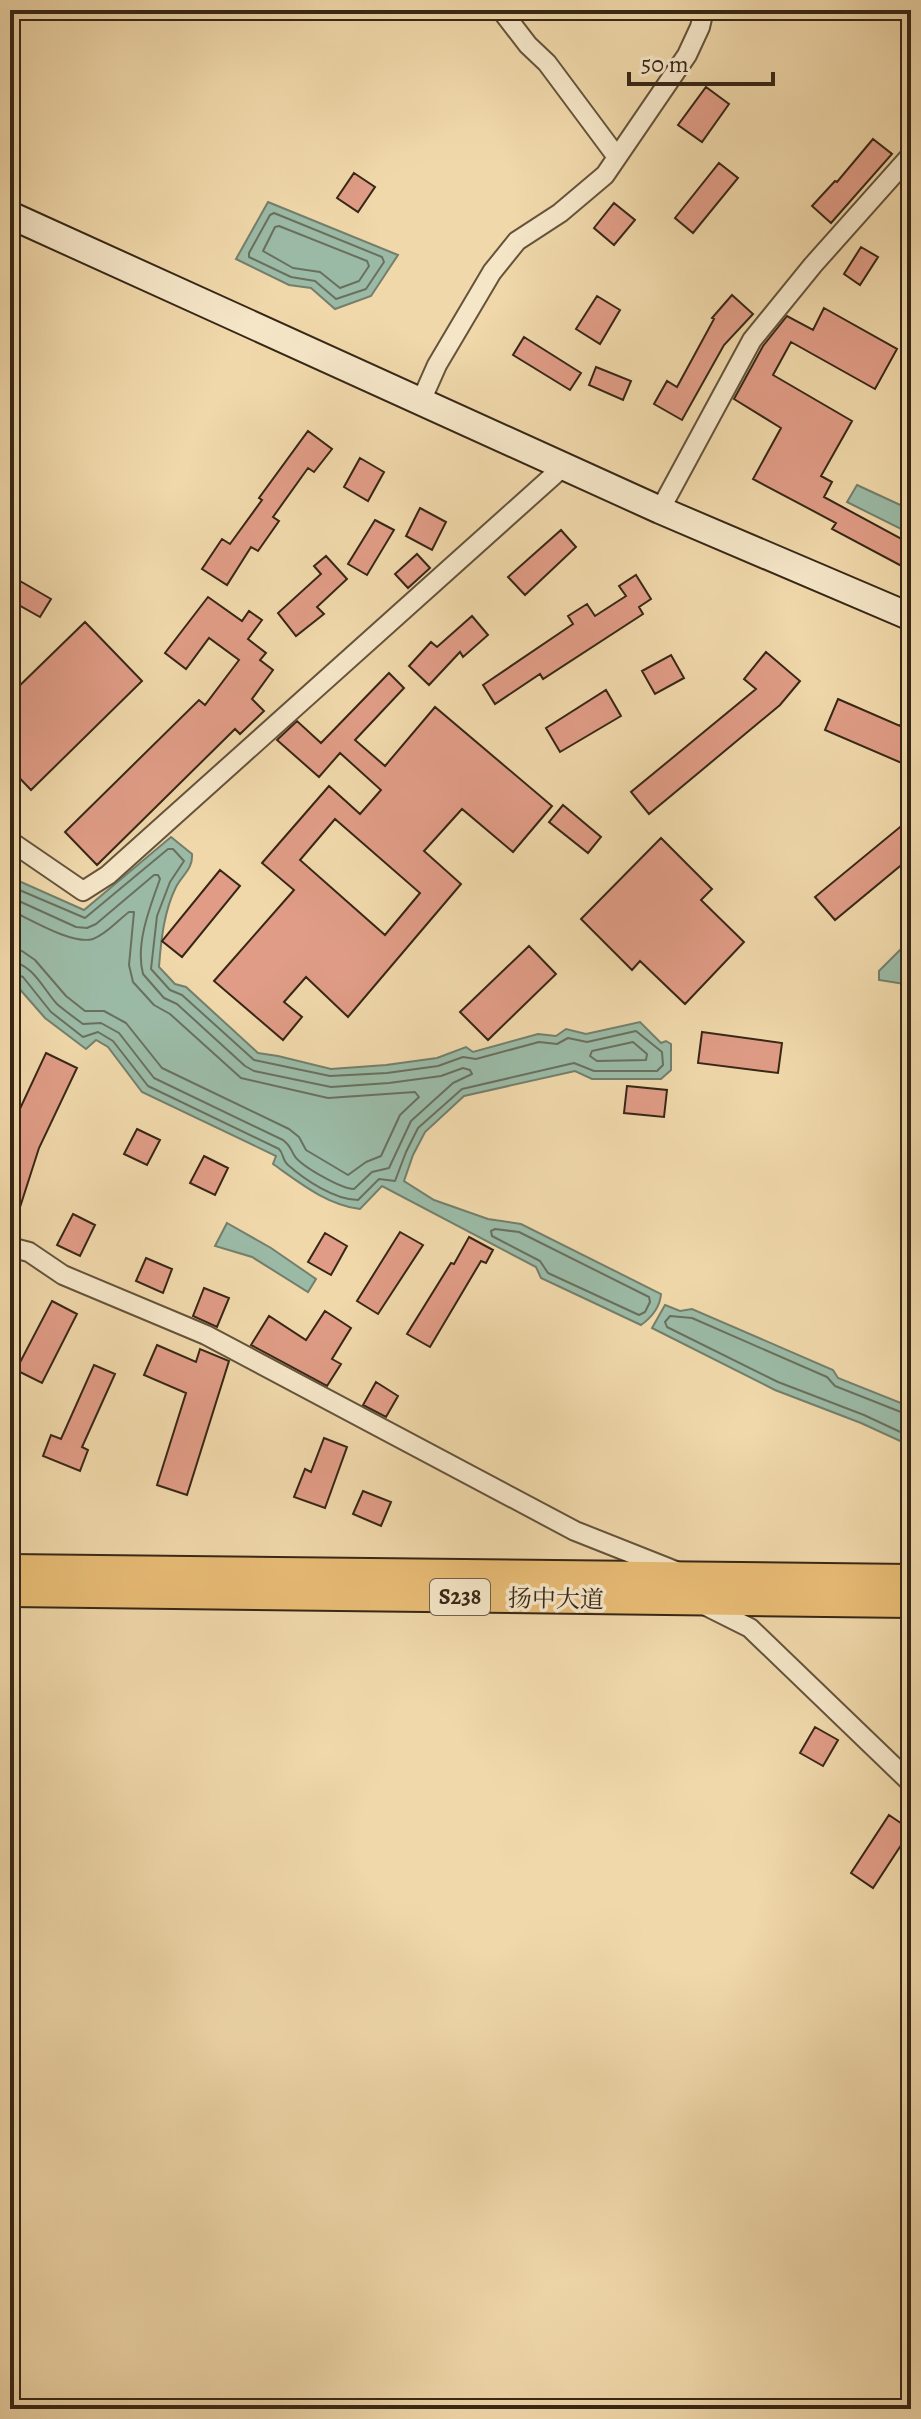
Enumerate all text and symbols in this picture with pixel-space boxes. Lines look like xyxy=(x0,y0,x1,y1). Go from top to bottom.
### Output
scale bar xyxy=(629,36,773,86)
text: 50 m xyxy=(641,48,689,80)
road number: S238 xyxy=(430,1579,490,1615)
street label: 扬中大道 xyxy=(508,1582,604,1616)

